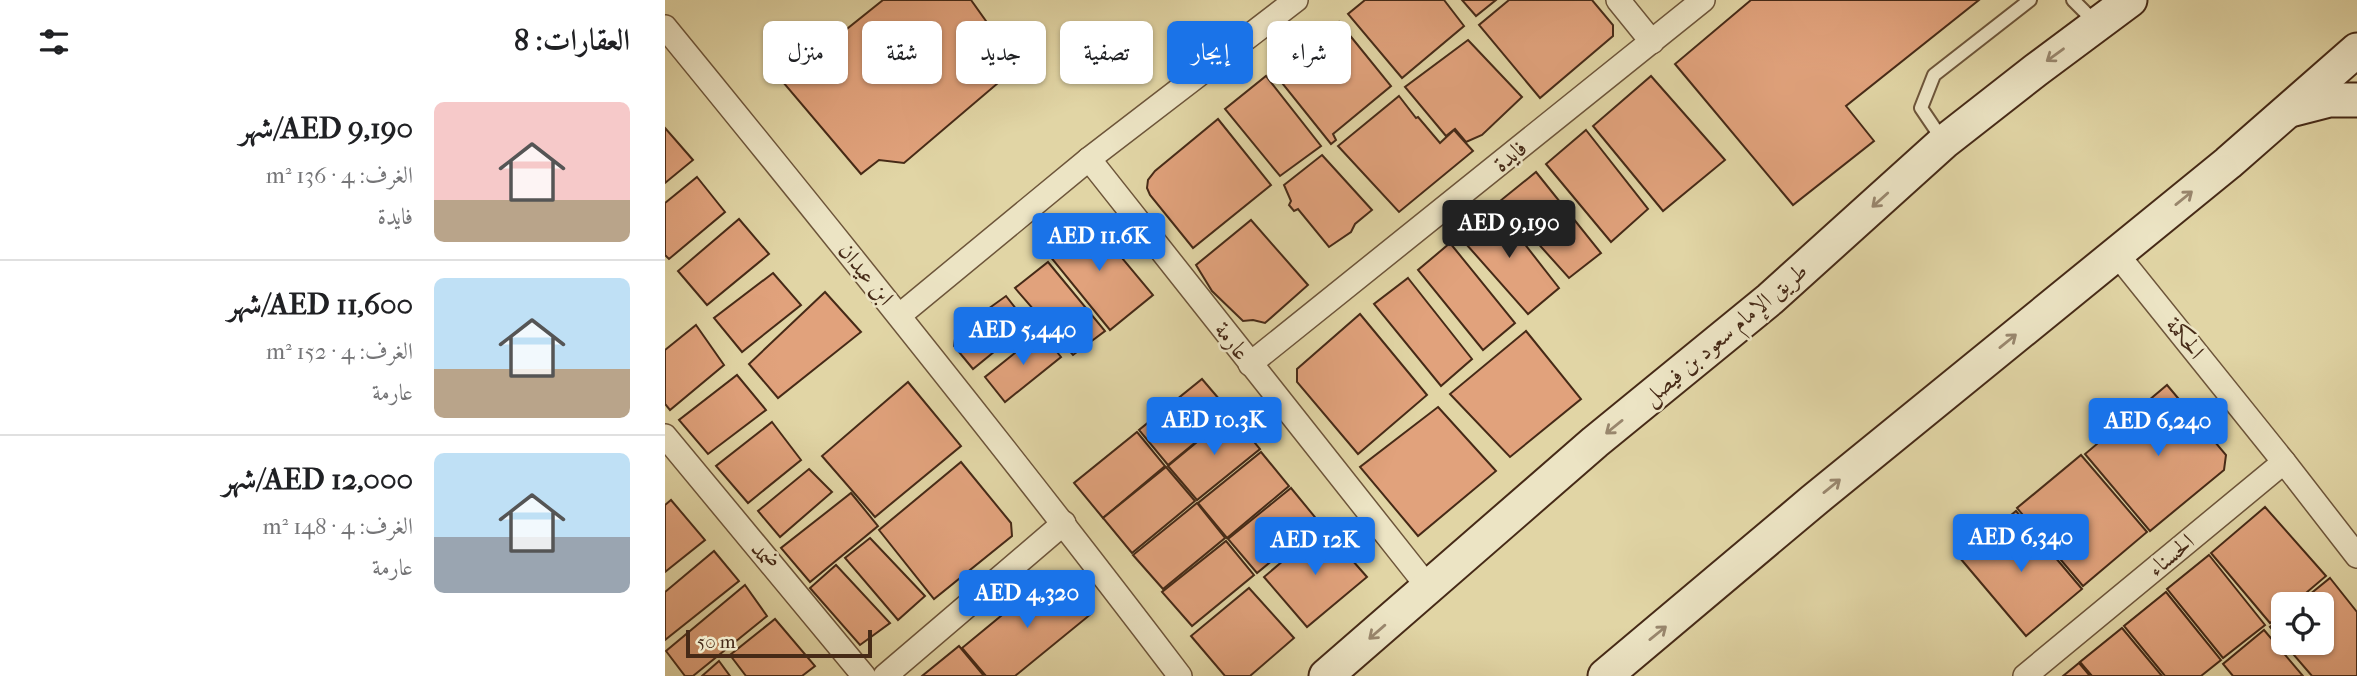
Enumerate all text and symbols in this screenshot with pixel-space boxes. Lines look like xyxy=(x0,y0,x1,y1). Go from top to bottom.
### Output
chip: منزل xyxy=(763,21,848,84)
chip: شقة xyxy=(862,21,942,84)
chip: جديد xyxy=(956,21,1046,84)
chip: تصفية xyxy=(1060,21,1153,84)
chip: إيجار xyxy=(1167,21,1253,84)
chip: شراء xyxy=(1267,21,1351,84)
icon: filters xyxy=(35,23,73,61)
text: العقارات: 8 xyxy=(514,23,630,58)
one-way arrow xyxy=(2046,47,2065,62)
text: AED 9,190/شهر xyxy=(239,111,413,146)
icon: home xyxy=(490,130,574,214)
street label: فايدة xyxy=(1488,134,1532,178)
text: الغرف: 4 · 136 m² xyxy=(266,162,413,189)
one-way arrow xyxy=(2175,190,2193,206)
one-way arrow xyxy=(1871,192,1889,208)
pin: AED 9,190 xyxy=(1429,201,1589,260)
text: فايدة xyxy=(377,203,413,230)
text: AED 9,190 xyxy=(1458,209,1560,236)
pin: AED 11.6K xyxy=(1019,214,1179,273)
text: AED 11.6K xyxy=(1048,222,1150,249)
street label: ابن عيدان xyxy=(833,237,899,311)
street label: طريق الإمام سعود بن فيصل xyxy=(1637,257,1817,415)
text: AED 11,600/شهر xyxy=(227,287,413,322)
icon: home xyxy=(490,306,574,390)
pin: AED 5,440 xyxy=(943,308,1103,367)
street label: الحكمة xyxy=(2160,312,2210,364)
text: AED 5,440 xyxy=(970,316,1076,343)
street label: عارمة xyxy=(1209,317,1255,365)
one-way arrow xyxy=(1998,334,2016,349)
text: الغرف: 4 · 152 m² xyxy=(266,338,413,365)
text: عارمة xyxy=(372,379,413,406)
pin: AED 10.3K xyxy=(1134,398,1294,457)
pin: AED 6,240 xyxy=(2078,398,2238,458)
text: AED 10.3K xyxy=(1163,406,1265,433)
text: AED 6,240 xyxy=(2105,407,2211,434)
one-way arrow xyxy=(1605,419,1623,435)
text: AED 12,000/شهر xyxy=(222,462,413,497)
one-way arrow xyxy=(1822,478,1840,493)
icon: home xyxy=(490,481,574,565)
text: الغرف: 4 · 148 m² xyxy=(263,513,413,540)
pin: AED 6,340 xyxy=(1941,514,2101,574)
pin: AED 12K xyxy=(1250,518,1380,577)
text: AED 6,340 xyxy=(1969,523,2073,550)
text: AED 12K xyxy=(1271,526,1359,553)
street label: الحسناء xyxy=(2142,528,2200,582)
street label: ضمد xyxy=(745,536,785,576)
text: عارمة xyxy=(372,554,413,581)
pin: AED 4,320 xyxy=(947,570,1107,630)
text: AED 4,320 xyxy=(975,579,1079,606)
map controls xyxy=(2271,592,2334,655)
button: locate xyxy=(2271,592,2334,655)
one-way arrow xyxy=(1368,624,1386,640)
one-way arrow xyxy=(1649,625,1667,641)
scale bar xyxy=(686,627,871,659)
text: 50 m xyxy=(697,631,736,653)

